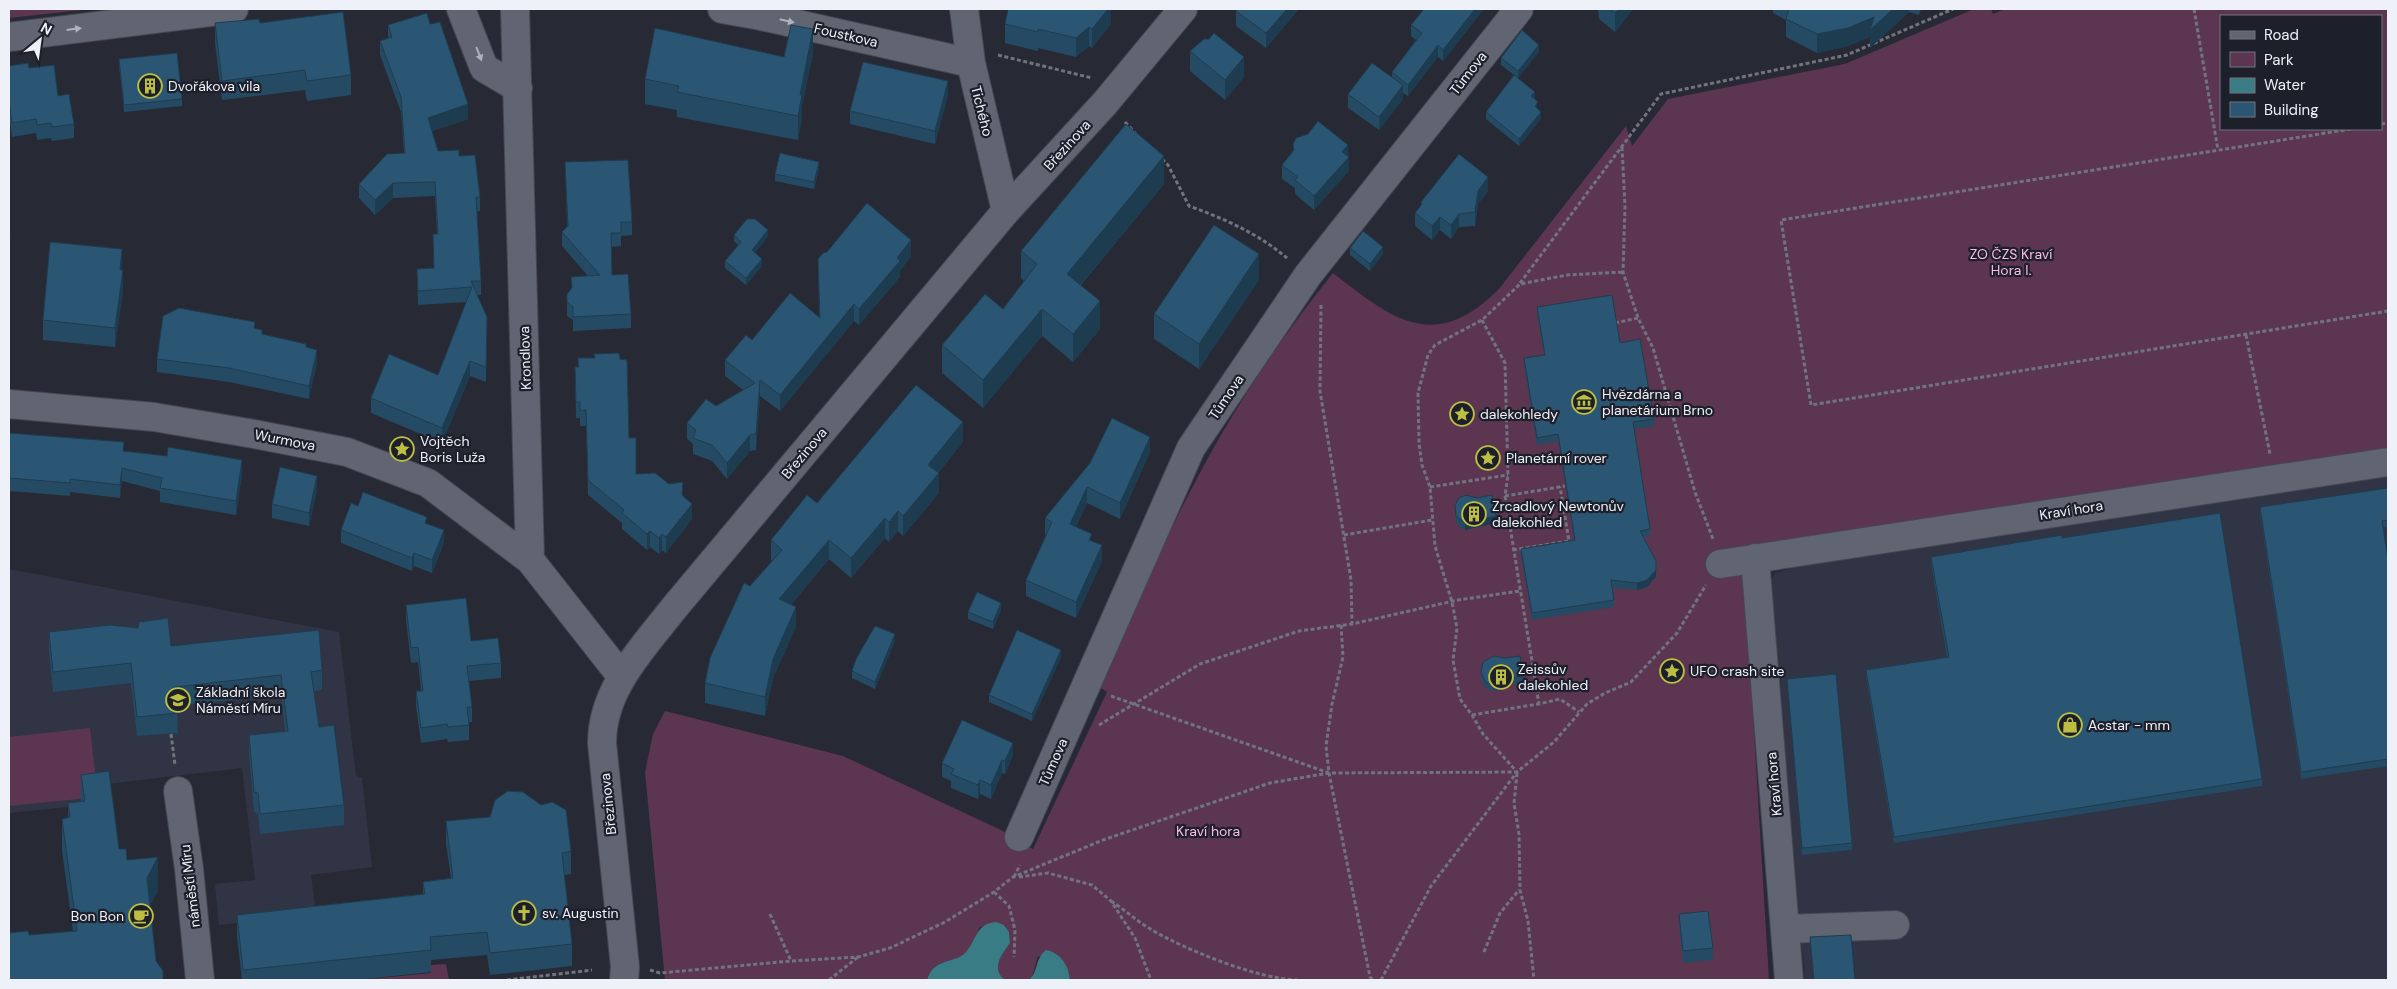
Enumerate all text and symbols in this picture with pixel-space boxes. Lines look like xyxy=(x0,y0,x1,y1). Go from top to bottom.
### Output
north arrow xyxy=(15,15,65,65)
legend xyxy=(2220,15,2382,130)
one-way arrow xyxy=(779,17,794,25)
text: N xyxy=(37,18,55,39)
street label: Foustkova xyxy=(812,19,880,51)
one-way arrow xyxy=(67,25,83,33)
text: Road xyxy=(2264,25,2299,45)
one-way arrow xyxy=(475,47,483,62)
street label: Tůmova xyxy=(1445,48,1491,98)
text: Park xyxy=(2264,50,2294,70)
building icon: Dvořákova vila xyxy=(137,73,163,99)
text: Water xyxy=(2264,75,2306,95)
place label: Dvořákova vila xyxy=(168,77,260,95)
street label: Tichého xyxy=(967,84,997,138)
text: Building xyxy=(2264,100,2319,120)
street label: Březinova xyxy=(1040,116,1094,174)
park label: ZO ČZS Kraví Hora I. xyxy=(1970,245,2053,279)
street label: Krondlova xyxy=(515,326,535,390)
street label: Tůmova xyxy=(1204,371,1248,423)
place label: Hvězdárna a planetárium Brno xyxy=(1602,385,1713,419)
museum icon: Hvězdárna a planetárium Brno xyxy=(1571,389,1597,415)
place icon: dalekohledy xyxy=(1449,401,1475,427)
place label: dalekohledy xyxy=(1480,405,1558,423)
street label: Březinova xyxy=(777,424,831,482)
street label: Wurmova xyxy=(253,425,317,455)
place label: Vojtěch Boris Luža xyxy=(420,432,485,466)
place icon: Vojtěch Boris Luža xyxy=(389,436,415,462)
place icon: Planetární rover xyxy=(1475,445,1501,471)
place label: Planetární rover xyxy=(1506,449,1607,467)
street label: Kraví hora xyxy=(2038,496,2104,524)
place label: Zrcadlový Newtonův dalekohled xyxy=(1492,497,1625,531)
building icon: Zrcadlový Newtonův dalekohled xyxy=(1461,501,1487,527)
place icon: UFO crash site xyxy=(1659,658,1685,684)
place label: Zeissův dalekohled xyxy=(1518,660,1588,694)
place label: UFO crash site xyxy=(1690,662,1785,680)
building icon: Zeissův dalekohled xyxy=(1488,664,1514,690)
place label: Základní škola Náměstí Míru xyxy=(196,683,285,717)
school or university icon: Základní škola Náměstí Míru xyxy=(165,687,191,713)
shop icon: Acstar - mm xyxy=(2057,712,2083,738)
place label: Acstar - mm xyxy=(2088,716,2170,734)
street label: Tůmova xyxy=(1035,735,1071,789)
street label: Kraví hora xyxy=(1762,751,1786,817)
street label: Březinova xyxy=(596,772,620,836)
park label: Kraví hora xyxy=(1176,822,1240,840)
street label: náměstí Míru xyxy=(176,844,204,928)
church icon: sv. Augustin xyxy=(511,900,537,926)
cafe icon: Bon Bon xyxy=(128,903,154,929)
place label: sv. Augustin xyxy=(542,904,619,922)
place label: Bon Bon xyxy=(71,907,124,925)

